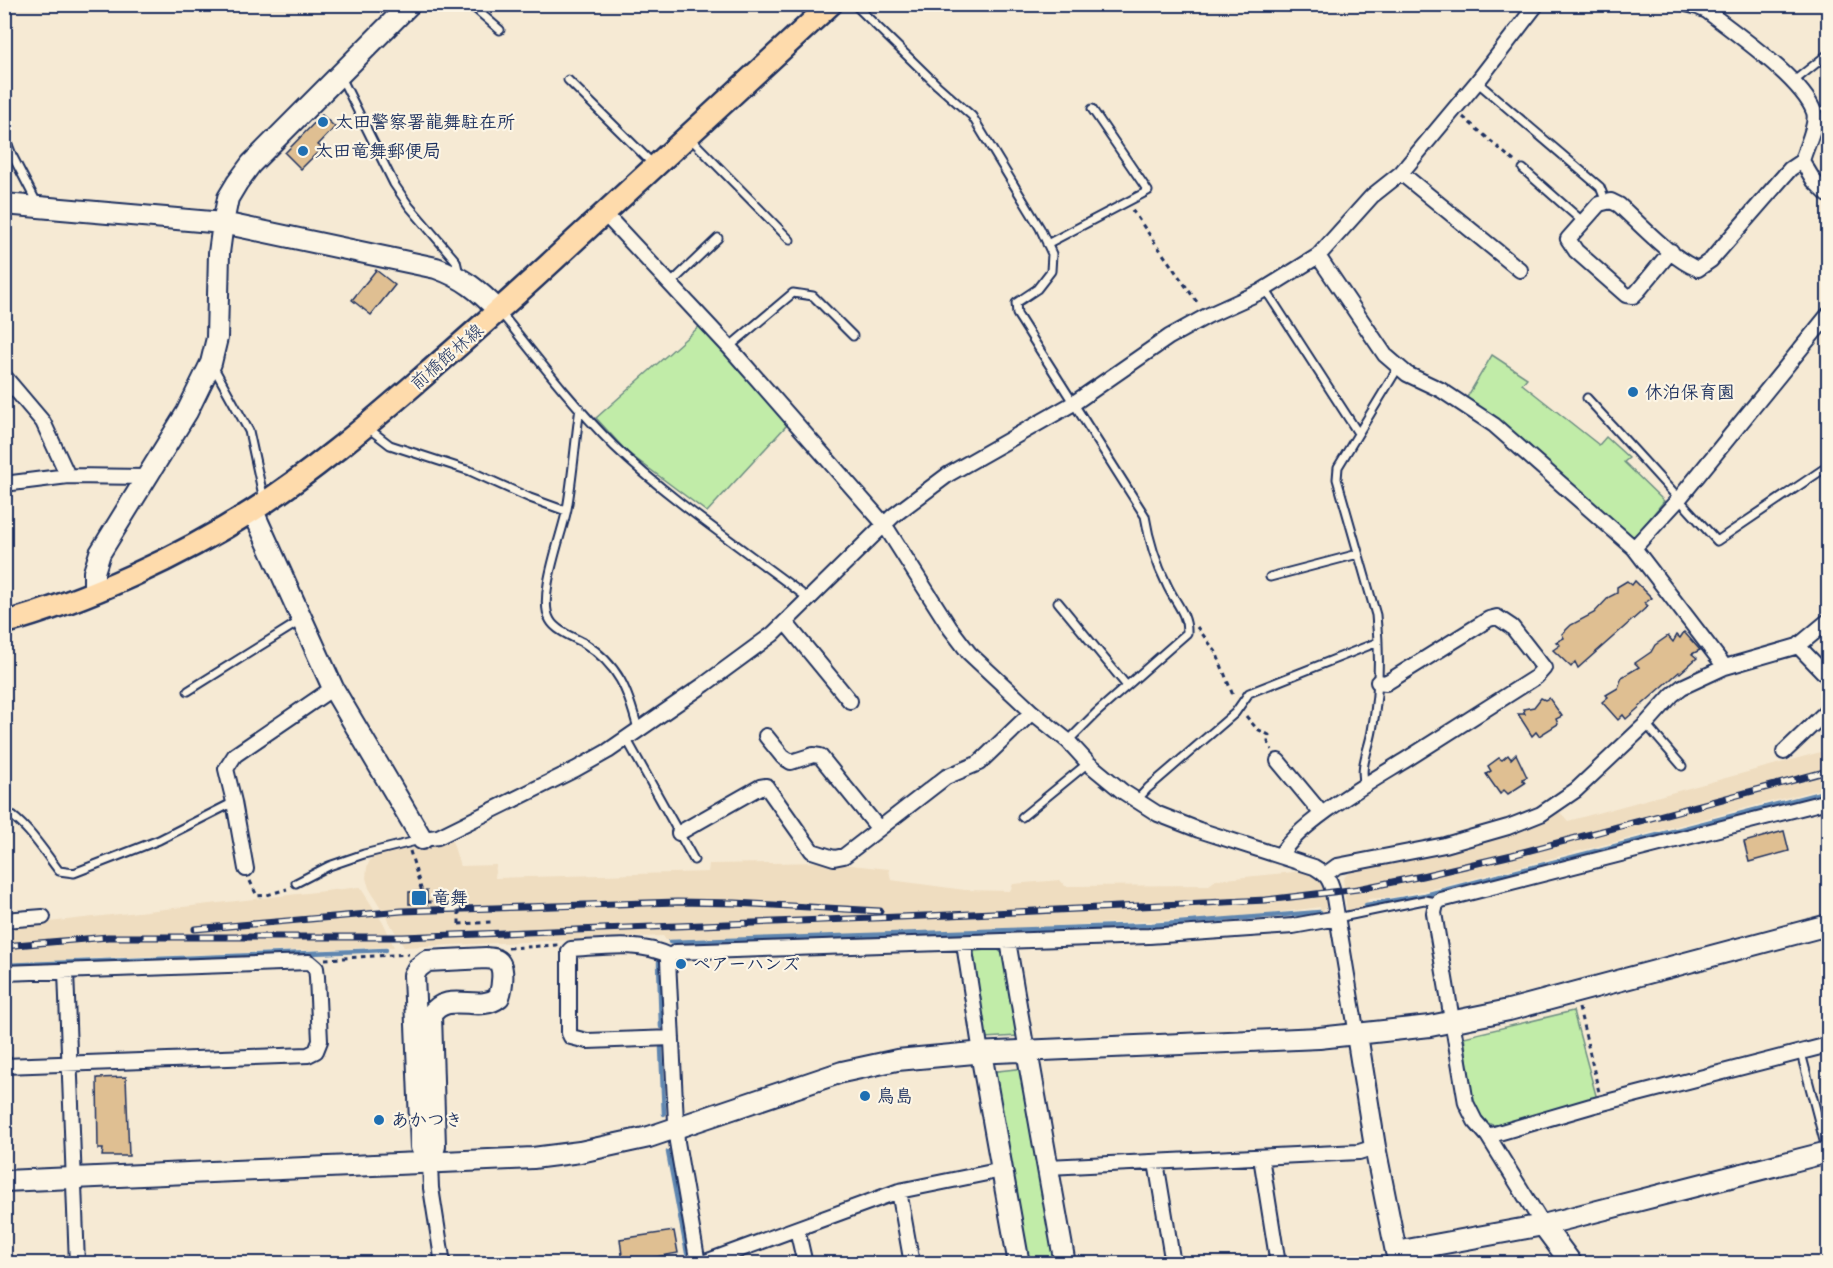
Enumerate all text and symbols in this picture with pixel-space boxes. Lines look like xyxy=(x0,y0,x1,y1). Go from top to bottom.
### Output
place label: 太田警察署龍舞駐在所 xyxy=(335,112,515,133)
marker: 太田警察署龍舞駐在所 xyxy=(316,115,330,129)
place label: 太田竜舞郵便局 xyxy=(315,141,441,162)
marker: 太田竜舞郵便局 xyxy=(296,144,310,158)
street label: 前橋館林線 xyxy=(406,320,488,394)
place label: 休泊保育園 xyxy=(1645,382,1735,403)
marker: 休泊保育園 xyxy=(1626,385,1640,399)
place label: 竜舞 xyxy=(432,888,468,909)
marker: 竜舞 xyxy=(410,889,428,907)
place label: ペアーハンズ xyxy=(693,954,800,975)
marker: ペアーハンズ xyxy=(674,957,688,971)
place label: 鳥島 xyxy=(877,1086,913,1107)
marker: 鳥島 xyxy=(858,1089,872,1103)
place label: あかつき xyxy=(391,1110,463,1131)
marker: あかつき xyxy=(372,1113,386,1127)

